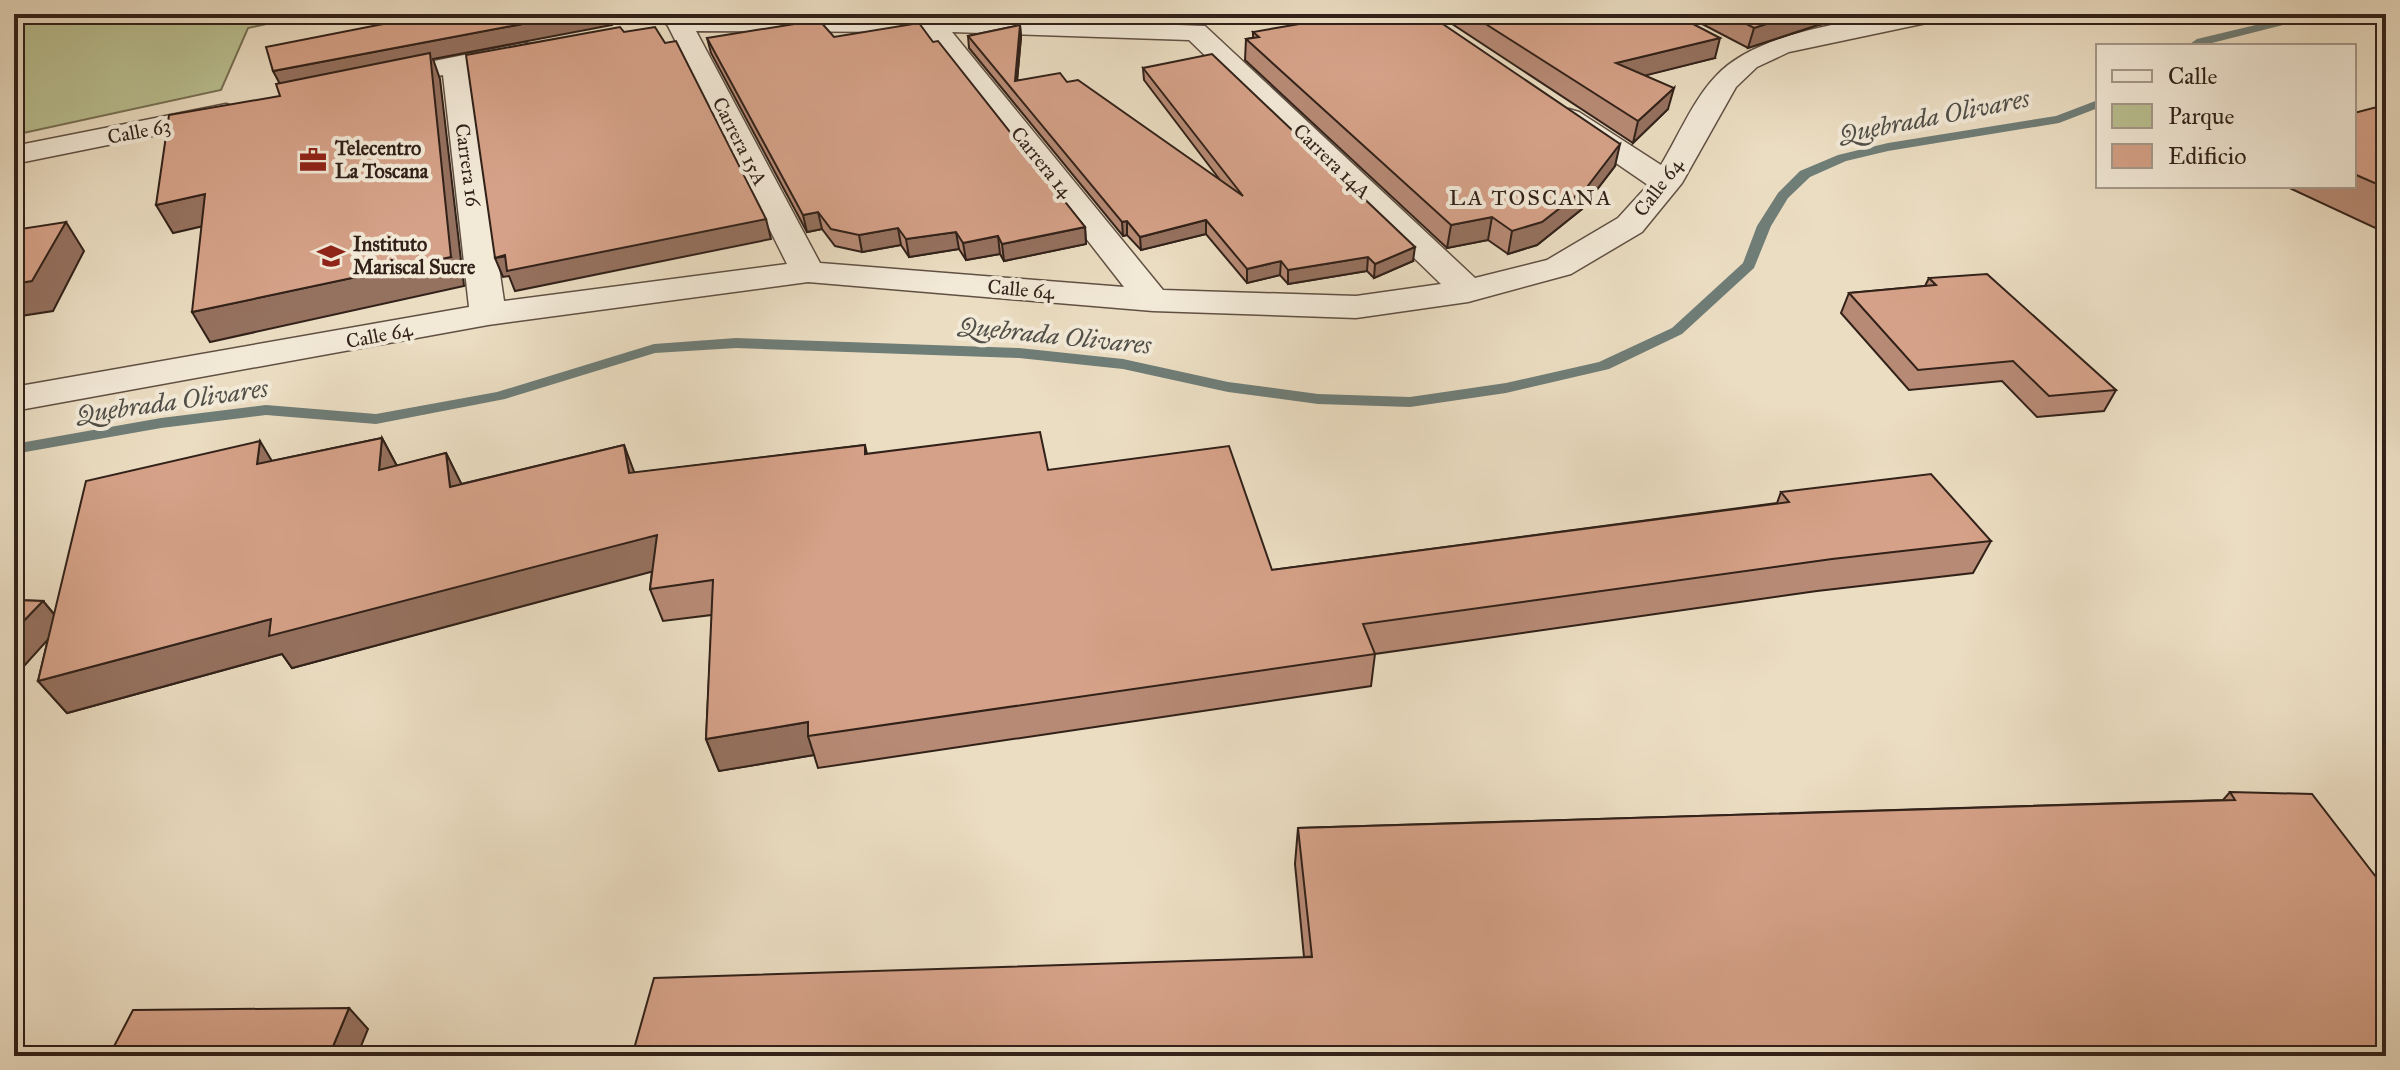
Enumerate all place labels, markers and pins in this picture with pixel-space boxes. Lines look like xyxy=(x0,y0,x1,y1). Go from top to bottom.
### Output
place label: Telecentro La Toscana xyxy=(334,136,429,183)
office icon: Telecentro La Toscana xyxy=(298,145,328,175)
place label: Instituto Mariscal Sucre xyxy=(353,232,476,279)
school or university icon: Instituto Mariscal Sucre xyxy=(316,241,346,271)

